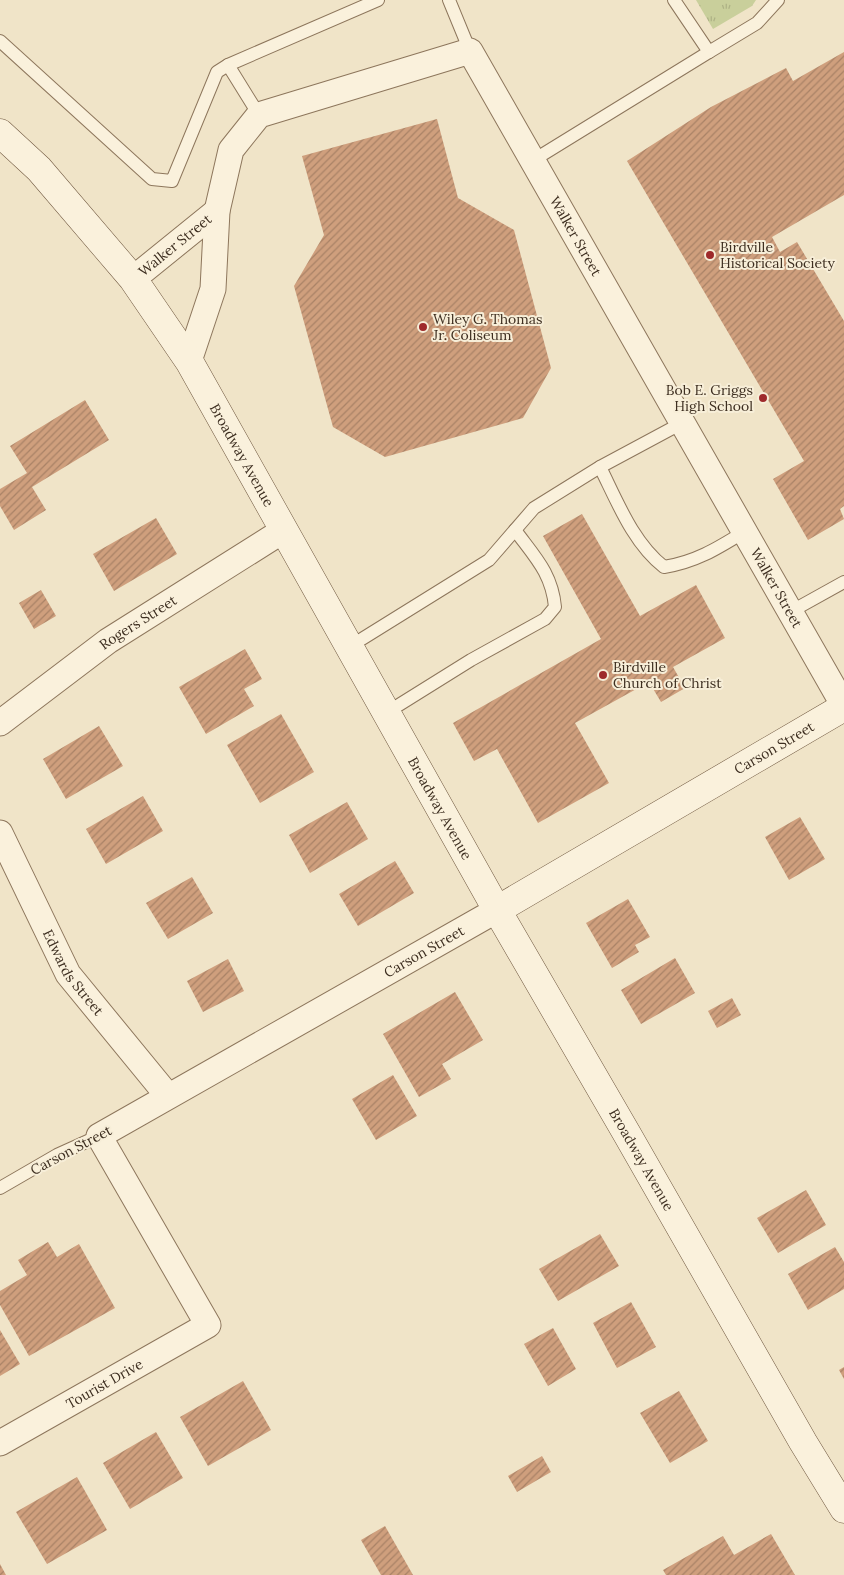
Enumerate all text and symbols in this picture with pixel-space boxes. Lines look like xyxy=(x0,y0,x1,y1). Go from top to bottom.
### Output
street label: Walker Street xyxy=(546,193,606,280)
street label: Walker Street xyxy=(135,210,216,280)
place label: Birdville Historical Society xyxy=(720,238,835,272)
marker: Birdville Historical Society xyxy=(704,249,716,261)
place label: Wiley G. Thomas Jr. Coliseum xyxy=(432,310,542,344)
marker: Wiley G. Thomas Jr. Coliseum xyxy=(417,321,429,333)
place label: Bob E. Griggs High School xyxy=(666,381,753,415)
marker: Bob E. Griggs High School xyxy=(757,392,769,404)
street label: Broadway Avenue xyxy=(206,401,278,510)
street label: Walker Street xyxy=(747,545,807,631)
street label: Rogers Street xyxy=(96,591,181,653)
place label: Birdville Church of Christ xyxy=(613,658,722,692)
marker: Birdville Church of Christ xyxy=(597,669,609,681)
street label: Carson Street xyxy=(731,717,818,778)
street label: Broadway Avenue xyxy=(404,754,476,863)
street label: Carson Street xyxy=(381,921,468,981)
street label: Edwards Street xyxy=(39,927,108,1020)
street label: Broadway Avenue xyxy=(605,1105,678,1214)
street label: Carson Street xyxy=(27,1121,115,1179)
street label: Tourist Drive xyxy=(63,1355,146,1413)

